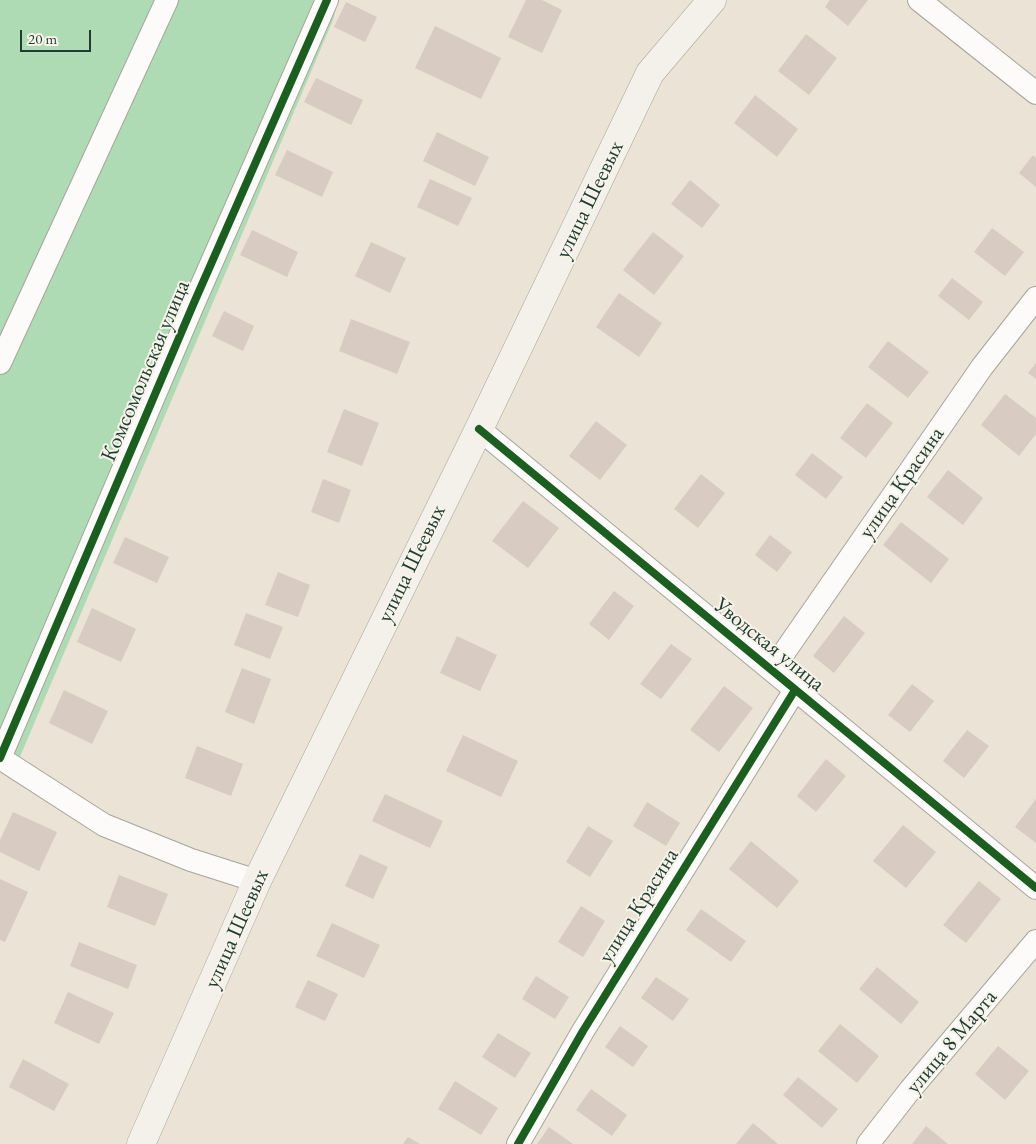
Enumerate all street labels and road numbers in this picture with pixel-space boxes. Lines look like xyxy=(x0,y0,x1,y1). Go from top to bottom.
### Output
street label: улица Шеевых xyxy=(550,137,630,263)
street label: Комсомольская улица xyxy=(96,276,196,466)
street label: улица Красина xyxy=(854,422,950,544)
street label: улица Шеевых xyxy=(372,501,452,627)
street label: Уводская улица xyxy=(708,592,830,698)
street label: улица Красина xyxy=(593,844,685,968)
street label: улица Шеевых xyxy=(199,865,275,993)
street label: улица 8 Марта xyxy=(901,984,1003,1100)

